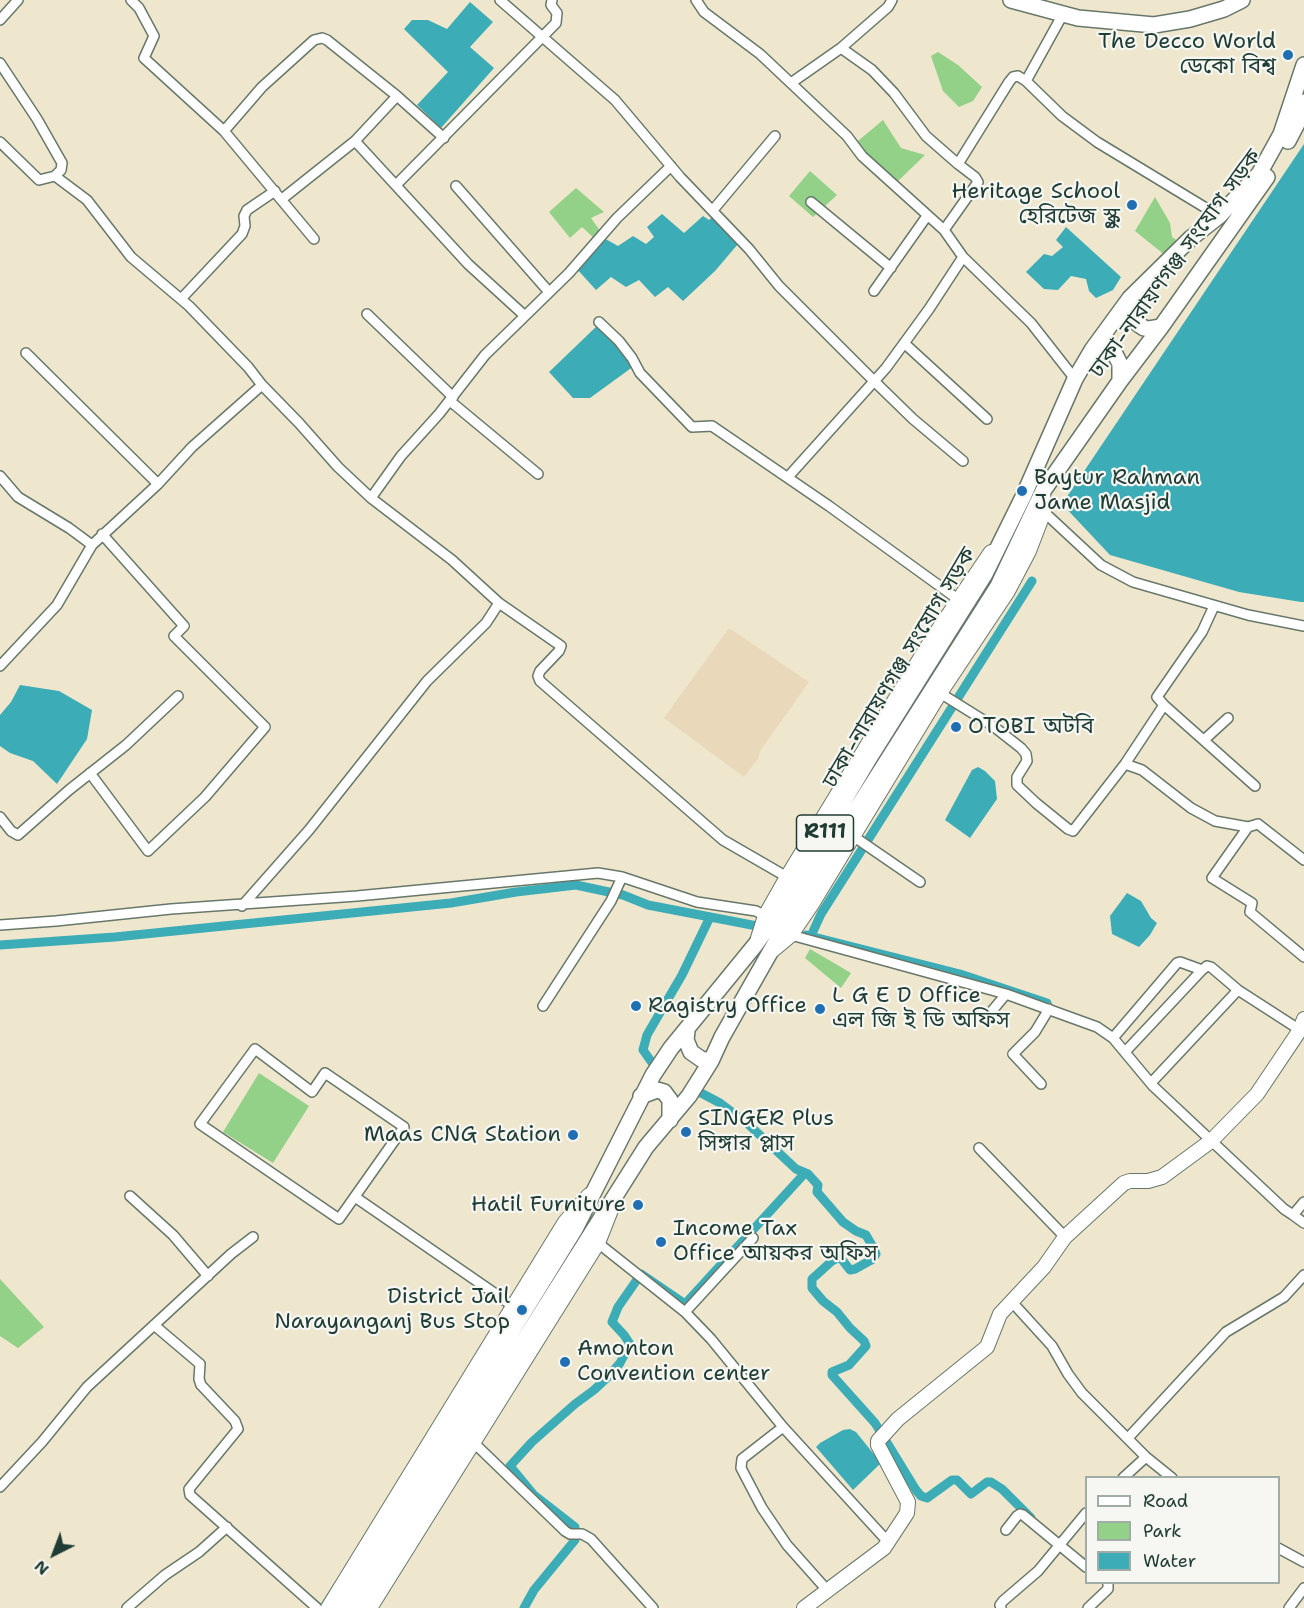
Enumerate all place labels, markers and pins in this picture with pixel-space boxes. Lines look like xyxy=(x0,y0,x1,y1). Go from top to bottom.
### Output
place label: The Decco World ডেকো বিশ্ব xyxy=(1098,29,1276,80)
marker: The Decco World ডেকো বিশ্ব xyxy=(1281,48,1295,62)
place label: Heritage School হেরিটেজ স্কুল xyxy=(951,179,1120,230)
marker: Heritage School হেরিটেজ স্কুল xyxy=(1125,198,1139,212)
place label: Baytur Rahman Jame Masjid xyxy=(1034,465,1200,516)
marker: Baytur Rahman Jame Masjid xyxy=(1015,484,1029,498)
place label: OTOBI অটবি xyxy=(968,714,1094,740)
marker: OTOBI অটবি xyxy=(949,720,963,734)
place label: L G E D Office এল জি ই ডি অফিস xyxy=(832,983,1010,1034)
place label: Ragistry Office xyxy=(648,993,807,1019)
marker: Ragistry Office xyxy=(629,999,643,1013)
marker: L G E D Office এল জি ই ডি অফিস xyxy=(813,1002,827,1016)
place label: SINGER Plus সিঙ্গার প্লাস xyxy=(698,1106,834,1158)
place label: Maas CNG Station xyxy=(364,1122,561,1148)
marker: SINGER Plus সিঙ্গার প্লাস xyxy=(679,1125,693,1139)
marker: Maas CNG Station xyxy=(566,1128,580,1142)
place label: Hatil Furniture xyxy=(471,1192,626,1218)
marker: Hatil Furniture xyxy=(631,1198,645,1212)
place label: Income Tax Office আয়কর অফিস xyxy=(673,1216,878,1268)
marker: Income Tax Office আয়কর অফিস xyxy=(654,1235,668,1249)
place label: District Jail Narayanganj Bus Stop xyxy=(274,1284,510,1336)
marker: District Jail Narayanganj Bus Stop xyxy=(515,1303,529,1317)
place label: Amonton Convention center xyxy=(577,1336,770,1388)
marker: Amonton Convention center xyxy=(558,1355,572,1369)

